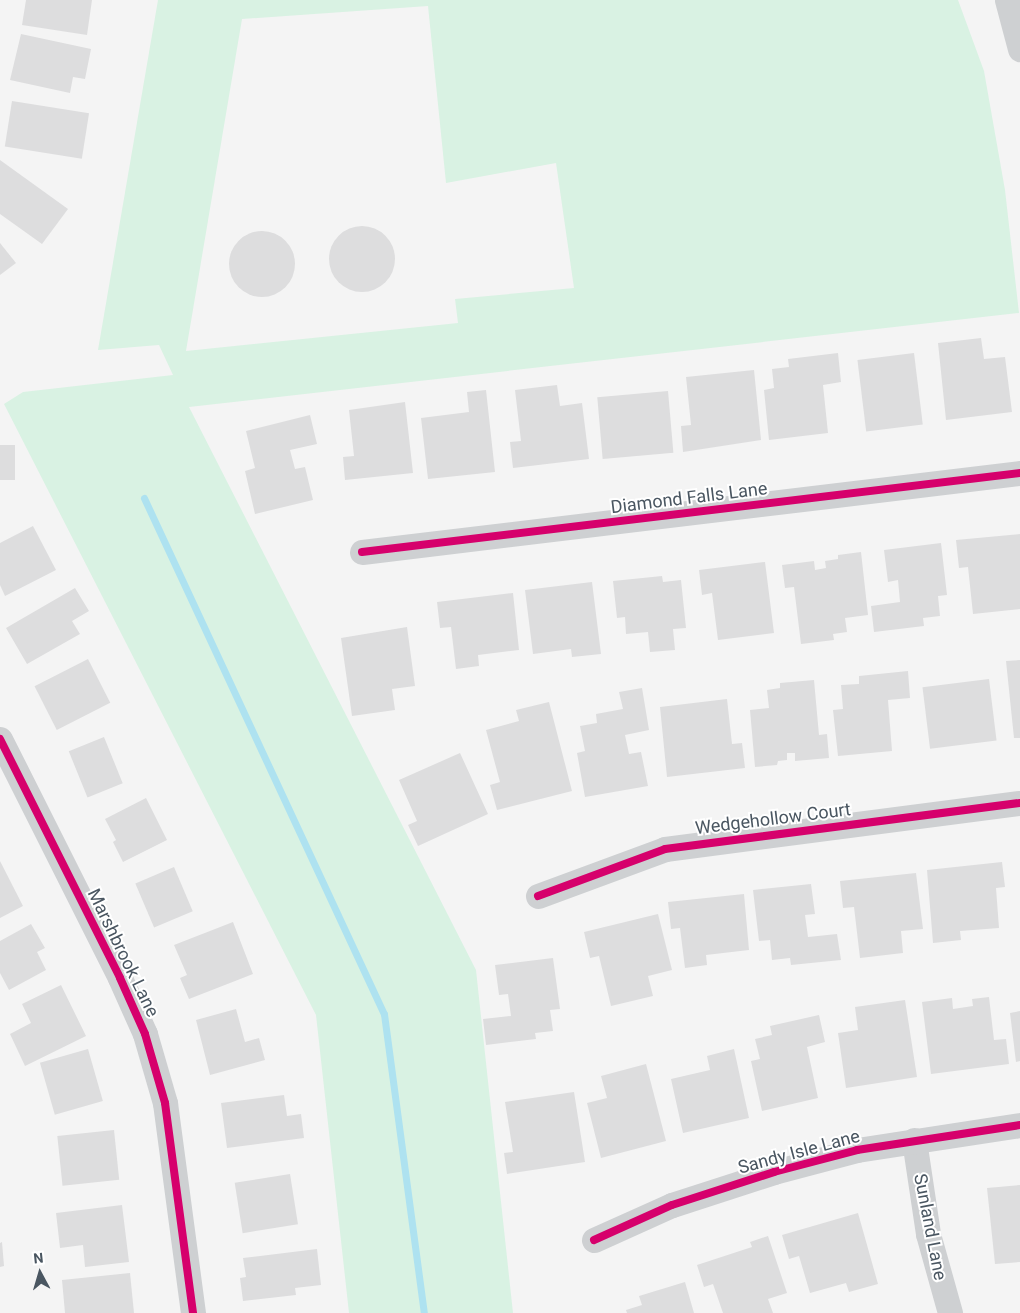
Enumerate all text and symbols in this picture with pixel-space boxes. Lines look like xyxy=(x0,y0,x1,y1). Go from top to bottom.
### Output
street label: Diamond Falls Lane xyxy=(610,478,768,518)
street label: Wedgehollow Court xyxy=(694,799,852,839)
street label: Marshbrook Lane xyxy=(83,885,163,1021)
street label: Sandy Isle Lane xyxy=(736,1125,862,1179)
street label: Sunland Lane xyxy=(909,1172,951,1282)
north arrow xyxy=(15,1248,65,1298)
text: N xyxy=(33,1250,44,1267)

